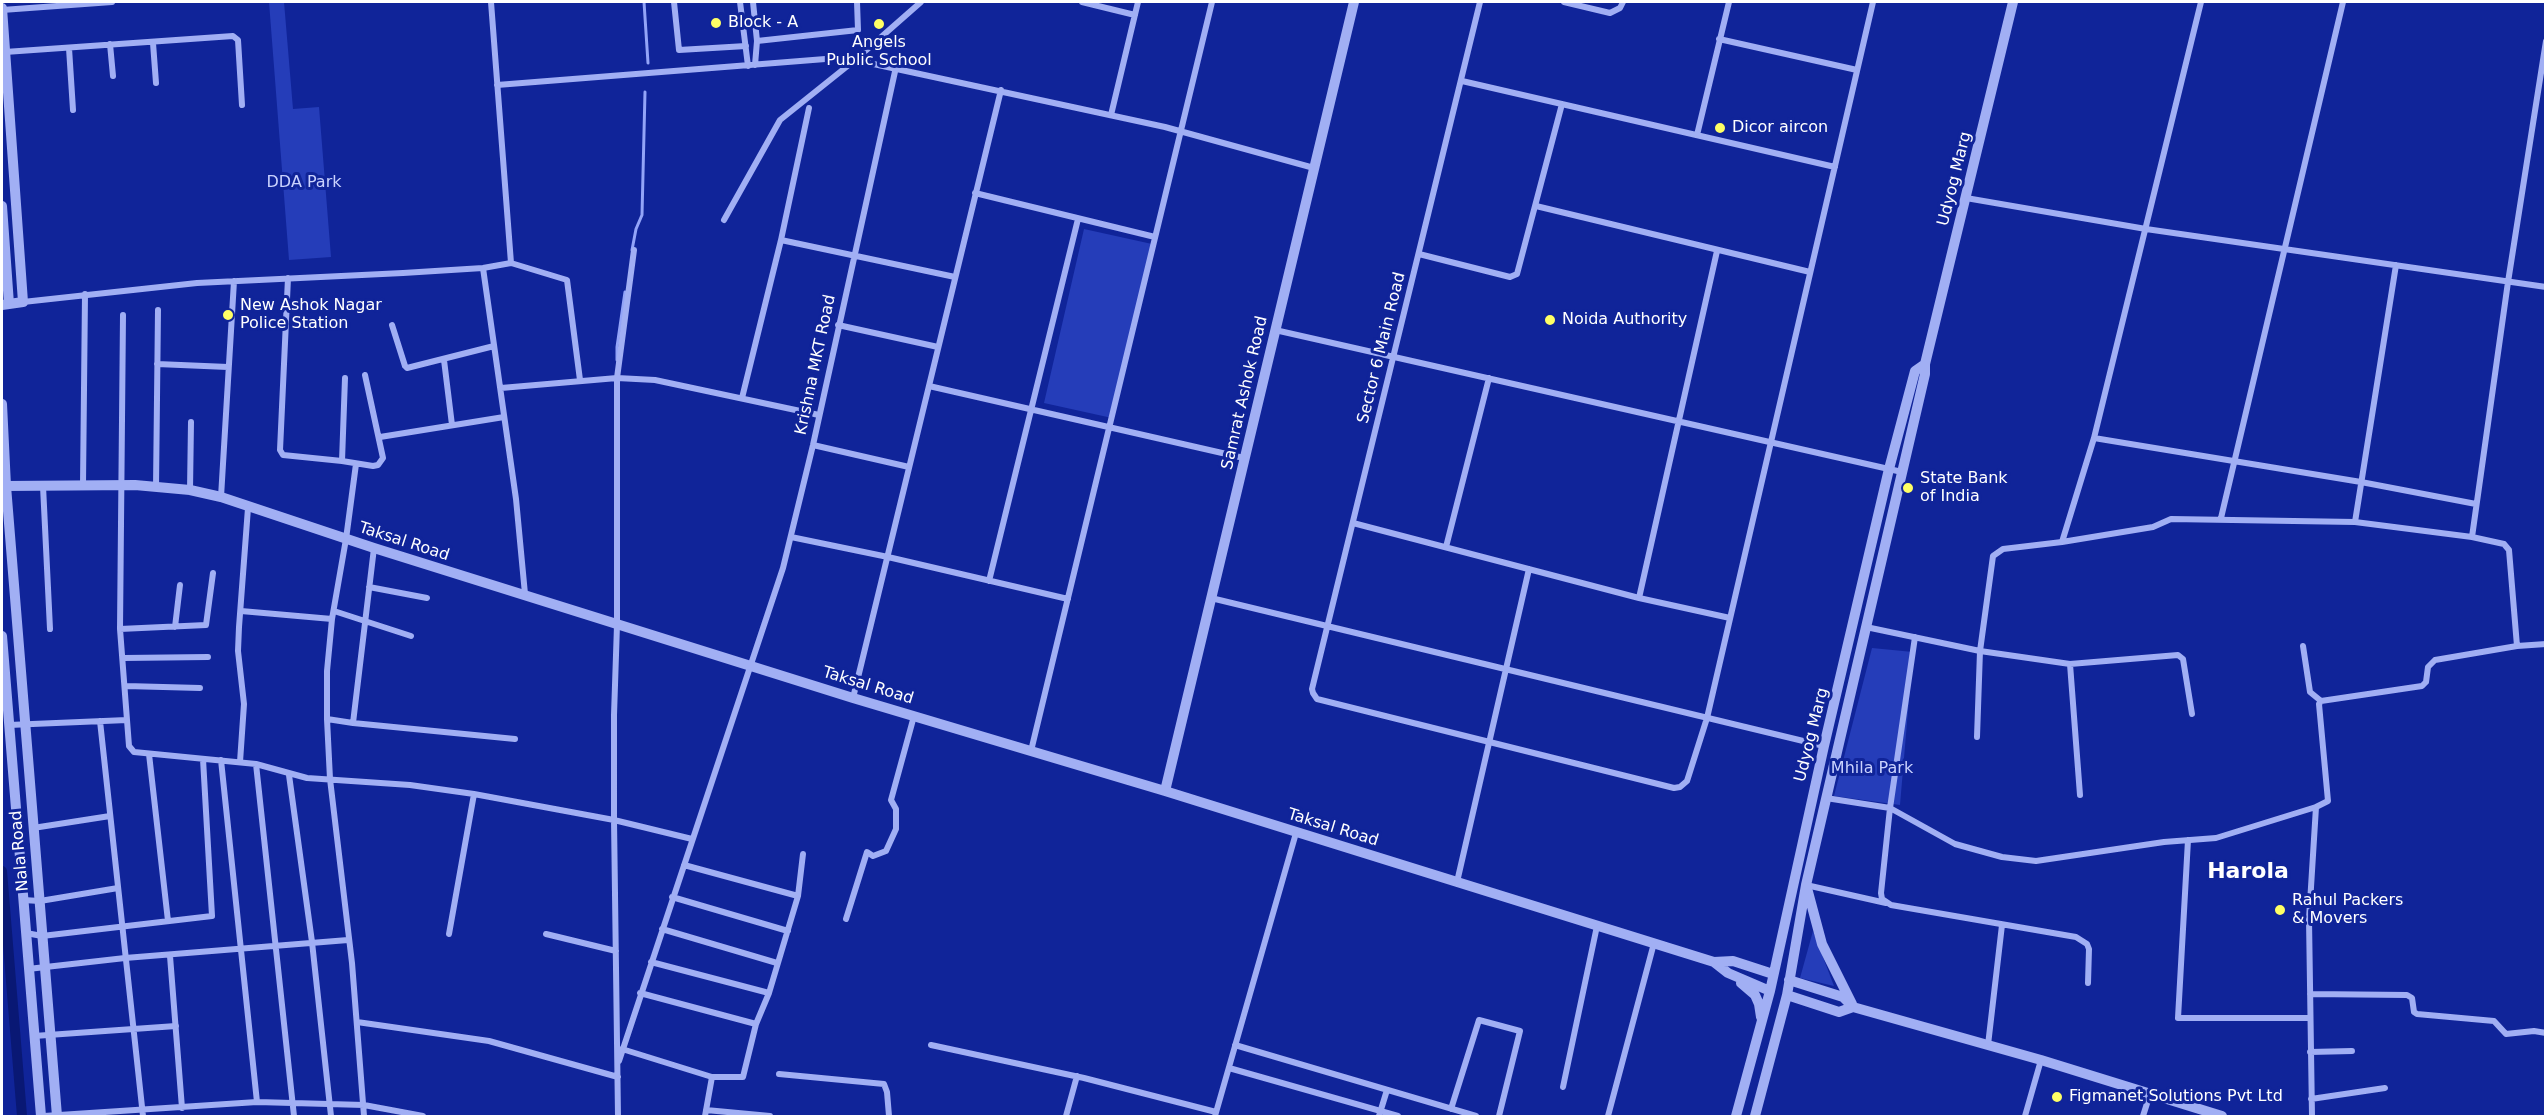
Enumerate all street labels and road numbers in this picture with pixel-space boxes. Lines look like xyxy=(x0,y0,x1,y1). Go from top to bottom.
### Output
street label: Udyog Marg xyxy=(1934,130,1976,228)
street label: Sector 6 Main Road xyxy=(1354,270,1410,426)
street label: Krishna MKT Road xyxy=(792,293,840,437)
street label: Samrat Ashok Road xyxy=(1218,314,1272,472)
street label: Taksal Road xyxy=(356,518,452,566)
street label: Taksal Road xyxy=(820,663,916,709)
street label: Udyog Marg xyxy=(1791,686,1833,784)
street label: Taksal Road xyxy=(1285,805,1381,851)
street label: Nala Road xyxy=(7,810,33,892)

